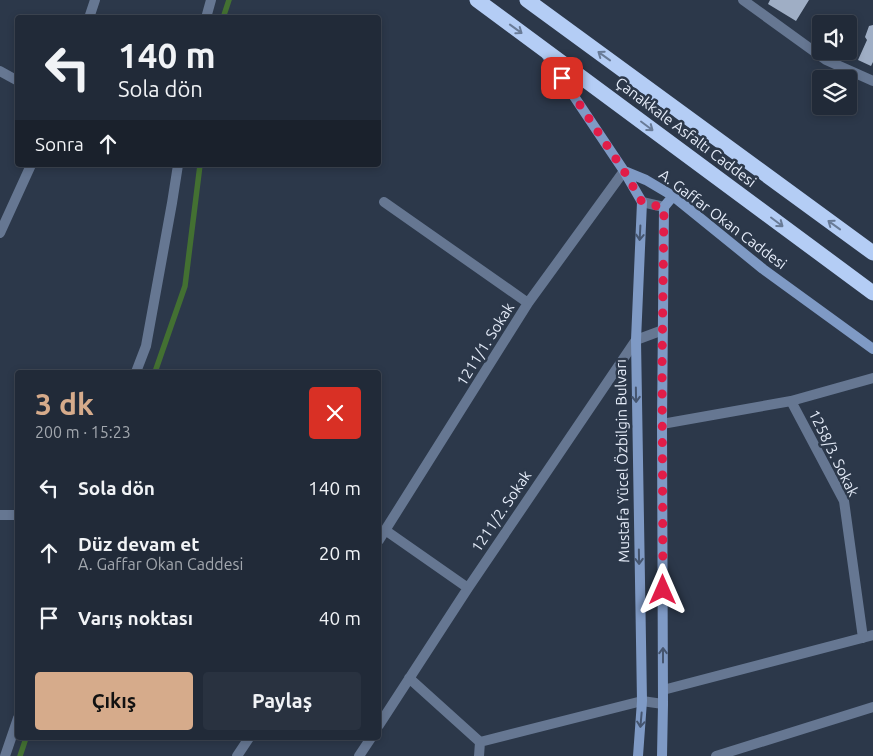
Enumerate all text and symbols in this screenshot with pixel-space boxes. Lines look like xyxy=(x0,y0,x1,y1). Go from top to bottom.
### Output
map controls xyxy=(812,15,857,115)
button: sound xyxy=(812,15,857,60)
one-way arrow xyxy=(509,24,523,34)
icon: left xyxy=(35,35,100,100)
text: 140 m xyxy=(118,35,216,75)
one-way arrow xyxy=(597,51,611,61)
pin xyxy=(541,57,583,99)
icon: arrive xyxy=(548,64,576,92)
button: layers xyxy=(812,70,857,115)
street label: Çanakkale Asfaltı Caddesi xyxy=(612,74,760,190)
text: Sola dön xyxy=(118,76,203,101)
one-way arrow xyxy=(640,120,653,131)
icon: ahead xyxy=(94,130,122,158)
text: Sonra xyxy=(35,133,84,155)
street label: A. Gaffar Okan Caddesi xyxy=(656,166,790,272)
one-way arrow xyxy=(770,217,783,228)
one-way arrow xyxy=(828,219,841,230)
one-way arrow xyxy=(636,224,645,240)
street label: 1211/1. Sokak xyxy=(453,299,517,389)
street label: Mustafa Yücel Özbilgin Bulvarı xyxy=(612,359,632,563)
one-way arrow xyxy=(631,386,641,403)
text: 3 dk xyxy=(35,387,94,421)
button: close xyxy=(309,387,361,439)
street label: 1258/3. Sokak xyxy=(806,407,863,500)
text: 200 m · 15:23 xyxy=(35,423,131,441)
street label: 1211/2. Sokak xyxy=(468,467,535,555)
icon: left xyxy=(35,474,63,502)
text: Sola dön xyxy=(78,477,155,499)
text: 140 m xyxy=(308,477,361,499)
text: Düz devam et xyxy=(78,533,199,555)
icon: ahead xyxy=(35,539,63,567)
text: 20 m xyxy=(319,542,361,564)
one-way arrow xyxy=(634,549,644,565)
text: A. Gaffar Okan Caddesi xyxy=(78,555,243,573)
position arrow xyxy=(636,563,688,615)
icon: arrive xyxy=(35,604,63,632)
text: Varış noktası xyxy=(78,607,193,629)
text: 40 m xyxy=(319,607,361,629)
one-way arrow xyxy=(658,647,668,664)
button: Çıkış xyxy=(35,672,193,730)
button: Paylaş xyxy=(203,672,361,730)
one-way arrow xyxy=(636,712,646,728)

